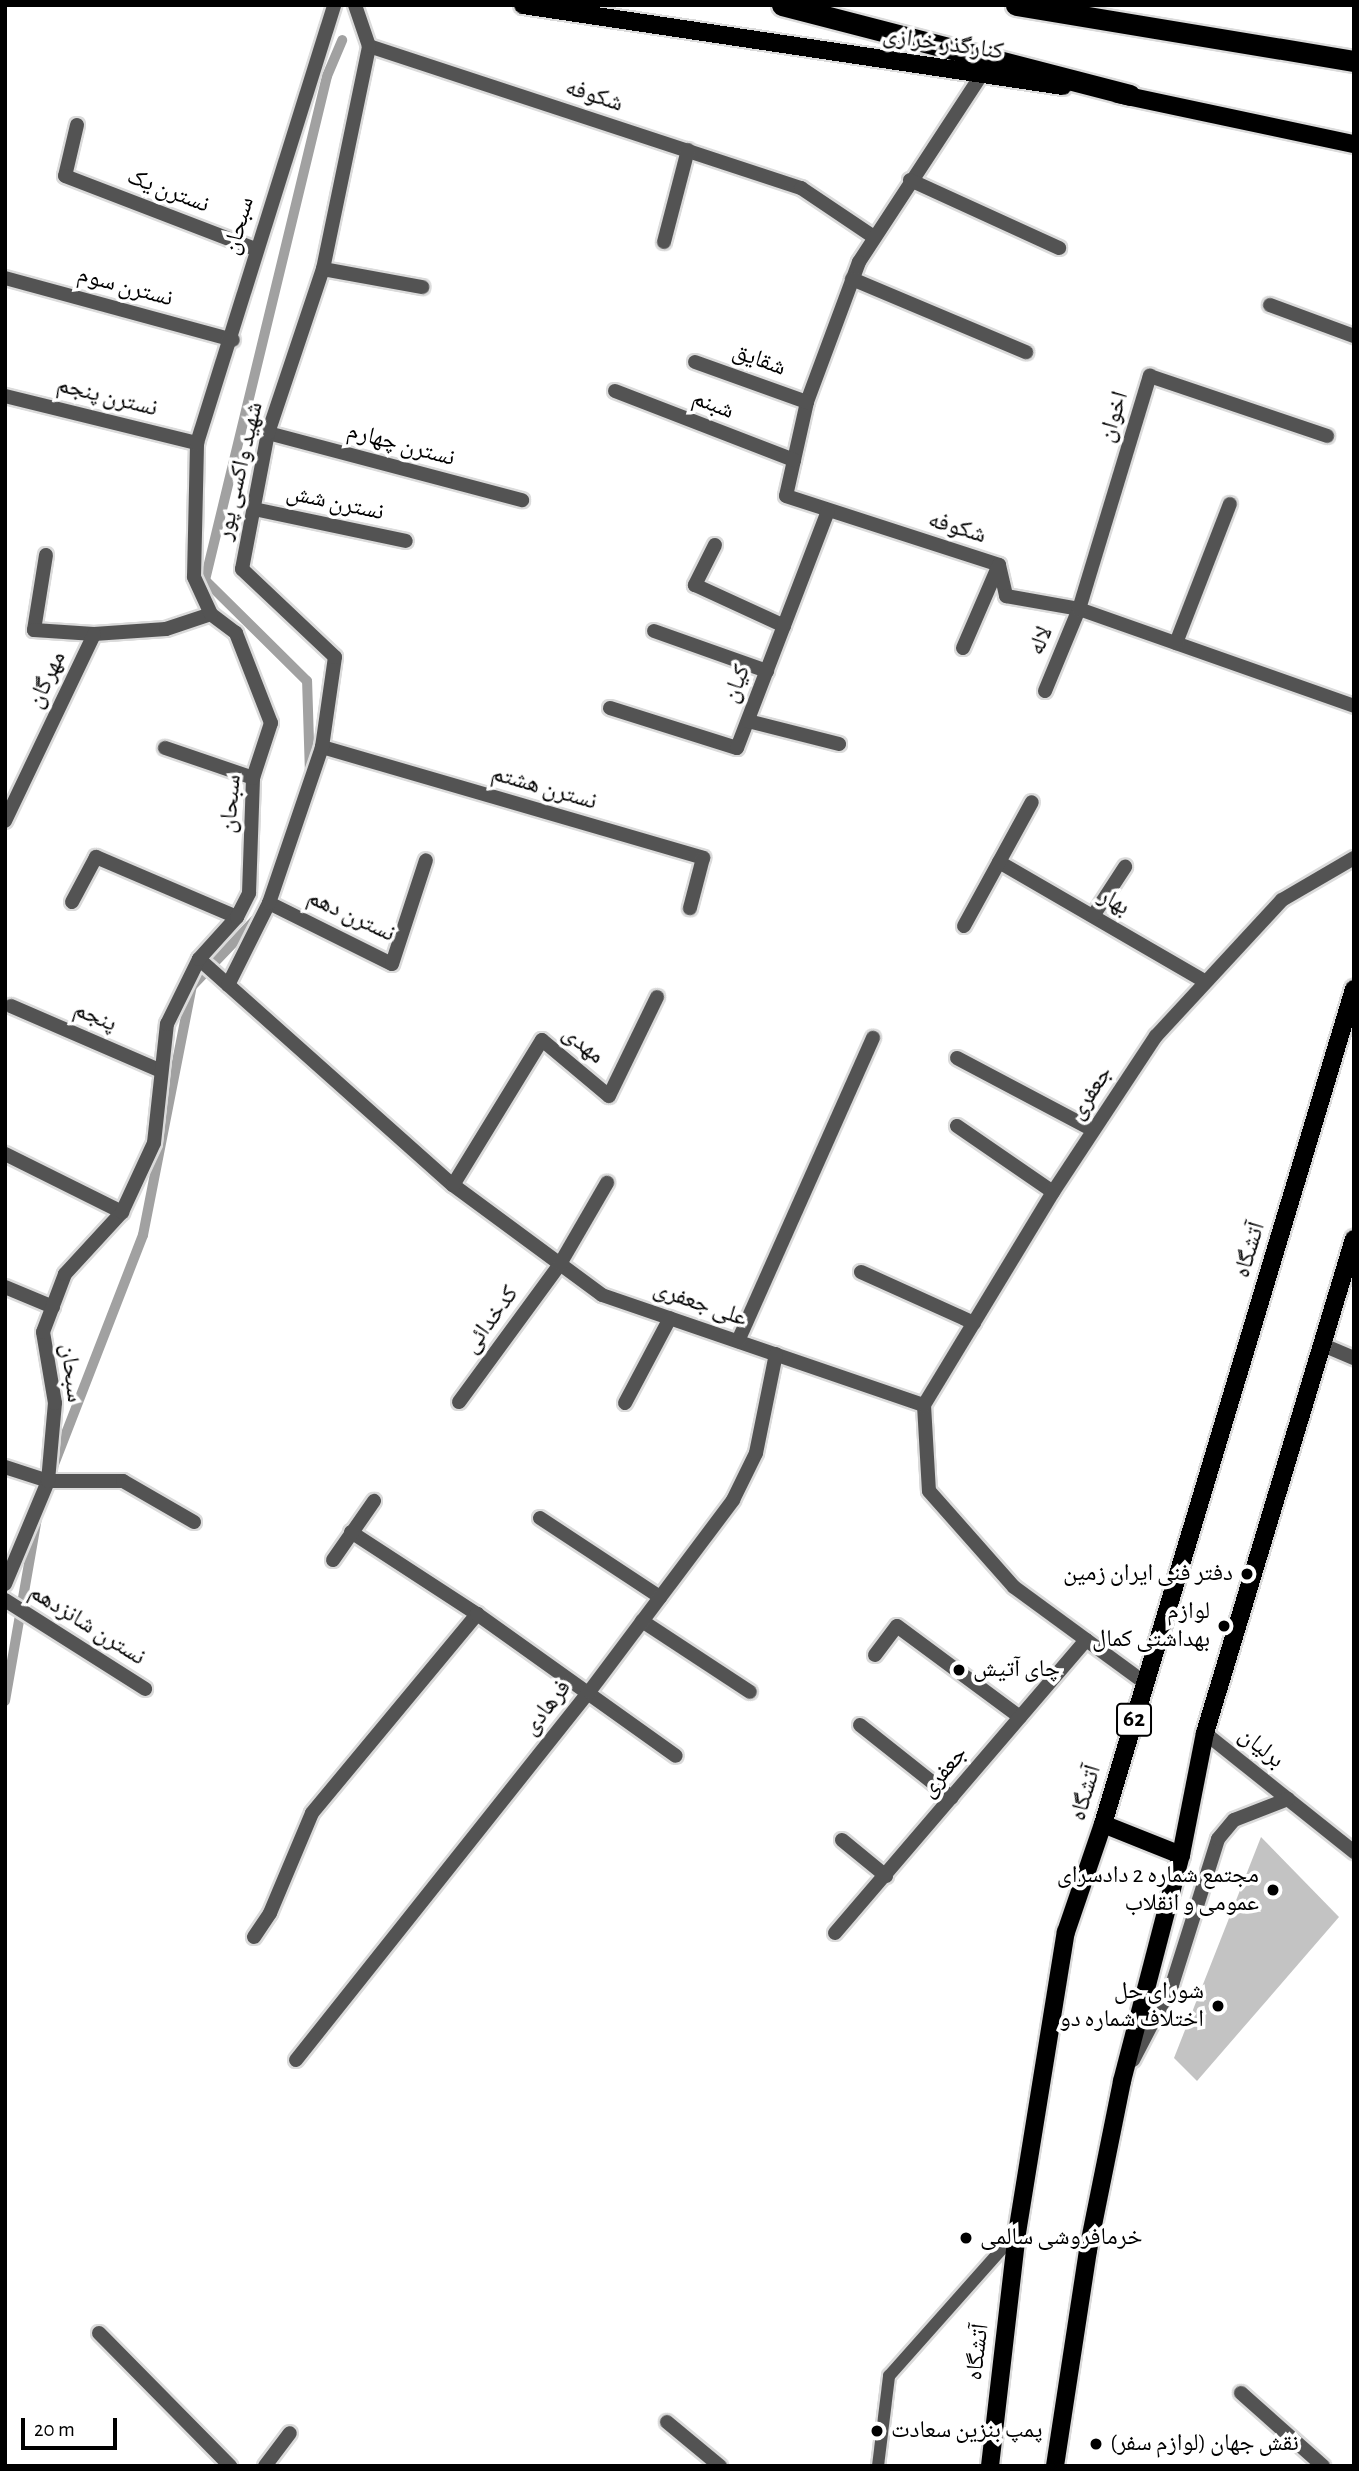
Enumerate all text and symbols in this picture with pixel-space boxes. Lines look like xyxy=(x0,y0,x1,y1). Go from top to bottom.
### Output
street label: کنارگذر خرازی xyxy=(881,21,1005,67)
street label: شکوفه xyxy=(562,73,626,119)
street label: نسترن یک xyxy=(123,162,213,220)
street label: سبحان xyxy=(217,194,261,258)
street label: نسترن سوم xyxy=(74,260,176,314)
street label: شقایق xyxy=(728,337,790,383)
street label: نسترن پنجم xyxy=(54,371,160,423)
street label: شبنم xyxy=(688,384,738,426)
street label: اخوان xyxy=(1093,388,1135,446)
street label: شهید واکسی پور xyxy=(210,399,270,543)
street label: نسترن چهارم xyxy=(344,417,458,473)
street label: نسترن شش xyxy=(284,479,386,527)
street label: شکوفه xyxy=(925,506,989,550)
street label: لاله xyxy=(1022,622,1060,660)
street label: مهرگان xyxy=(21,647,73,713)
street label: کیان xyxy=(717,661,757,707)
street label: نسترن هشتم xyxy=(488,759,600,817)
street label: سبحان xyxy=(214,773,248,835)
street label: بهار xyxy=(1093,882,1135,922)
street label: نسترن دهم xyxy=(302,883,400,949)
street label: پنجم xyxy=(69,995,121,1039)
street label: مهدی xyxy=(556,1019,610,1071)
street label: جعفری xyxy=(1063,1060,1119,1126)
street label: آتشگاه xyxy=(1228,1219,1272,1281)
street label: علی جعفری xyxy=(649,1275,751,1333)
street label: کدخدائی xyxy=(457,1280,525,1360)
street label: سبحان xyxy=(53,1342,89,1404)
place label: دفتر فنی ایران زمین xyxy=(1063,1560,1233,1588)
marker: دفتر فنی ایران زمین xyxy=(1239,1566,1255,1582)
street label: نسترن شانزدهم xyxy=(23,1578,151,1672)
place label: لوازم بهداشتی کمال xyxy=(1092,1598,1210,1654)
marker: لوازم بهداشتی کمال xyxy=(1216,1618,1232,1634)
place label: چای آتیش xyxy=(973,1656,1060,1684)
marker: چای آتیش xyxy=(951,1662,967,1678)
street label: فرهادی xyxy=(516,1674,578,1742)
road number: 62 xyxy=(1115,1700,1153,1740)
street label: برلیان xyxy=(1232,1721,1290,1775)
street label: جعفری xyxy=(914,1740,974,1804)
street label: آتشگاه xyxy=(1064,1762,1108,1824)
place label: مجتمع شماره 2 دادسرای عمومی و انقلاب xyxy=(1057,1862,1259,1918)
marker: مجتمع شماره 2 دادسرای عمومی و انقلاب xyxy=(1265,1882,1281,1898)
place label: شورای حل اختلاف شماره دو xyxy=(1059,1978,1204,2034)
marker: شورای حل اختلاف شماره دو xyxy=(1210,1998,1226,2014)
place label: خرمافروشی سالمی xyxy=(980,2224,1143,2252)
marker: خرمافروشی سالمی xyxy=(958,2230,974,2246)
street label: آتشگاه xyxy=(960,2322,996,2382)
scale bar xyxy=(24,2404,121,2448)
place label: پمپ بنزین سعادت xyxy=(891,2417,1043,2445)
text: 20 m xyxy=(34,2419,75,2440)
marker: پمپ بنزین سعادت xyxy=(869,2423,885,2439)
place label: نقش جهان (لوازم سفر) xyxy=(1110,2430,1299,2458)
marker: نقش جهان (لوازم سفر) xyxy=(1088,2436,1104,2452)

